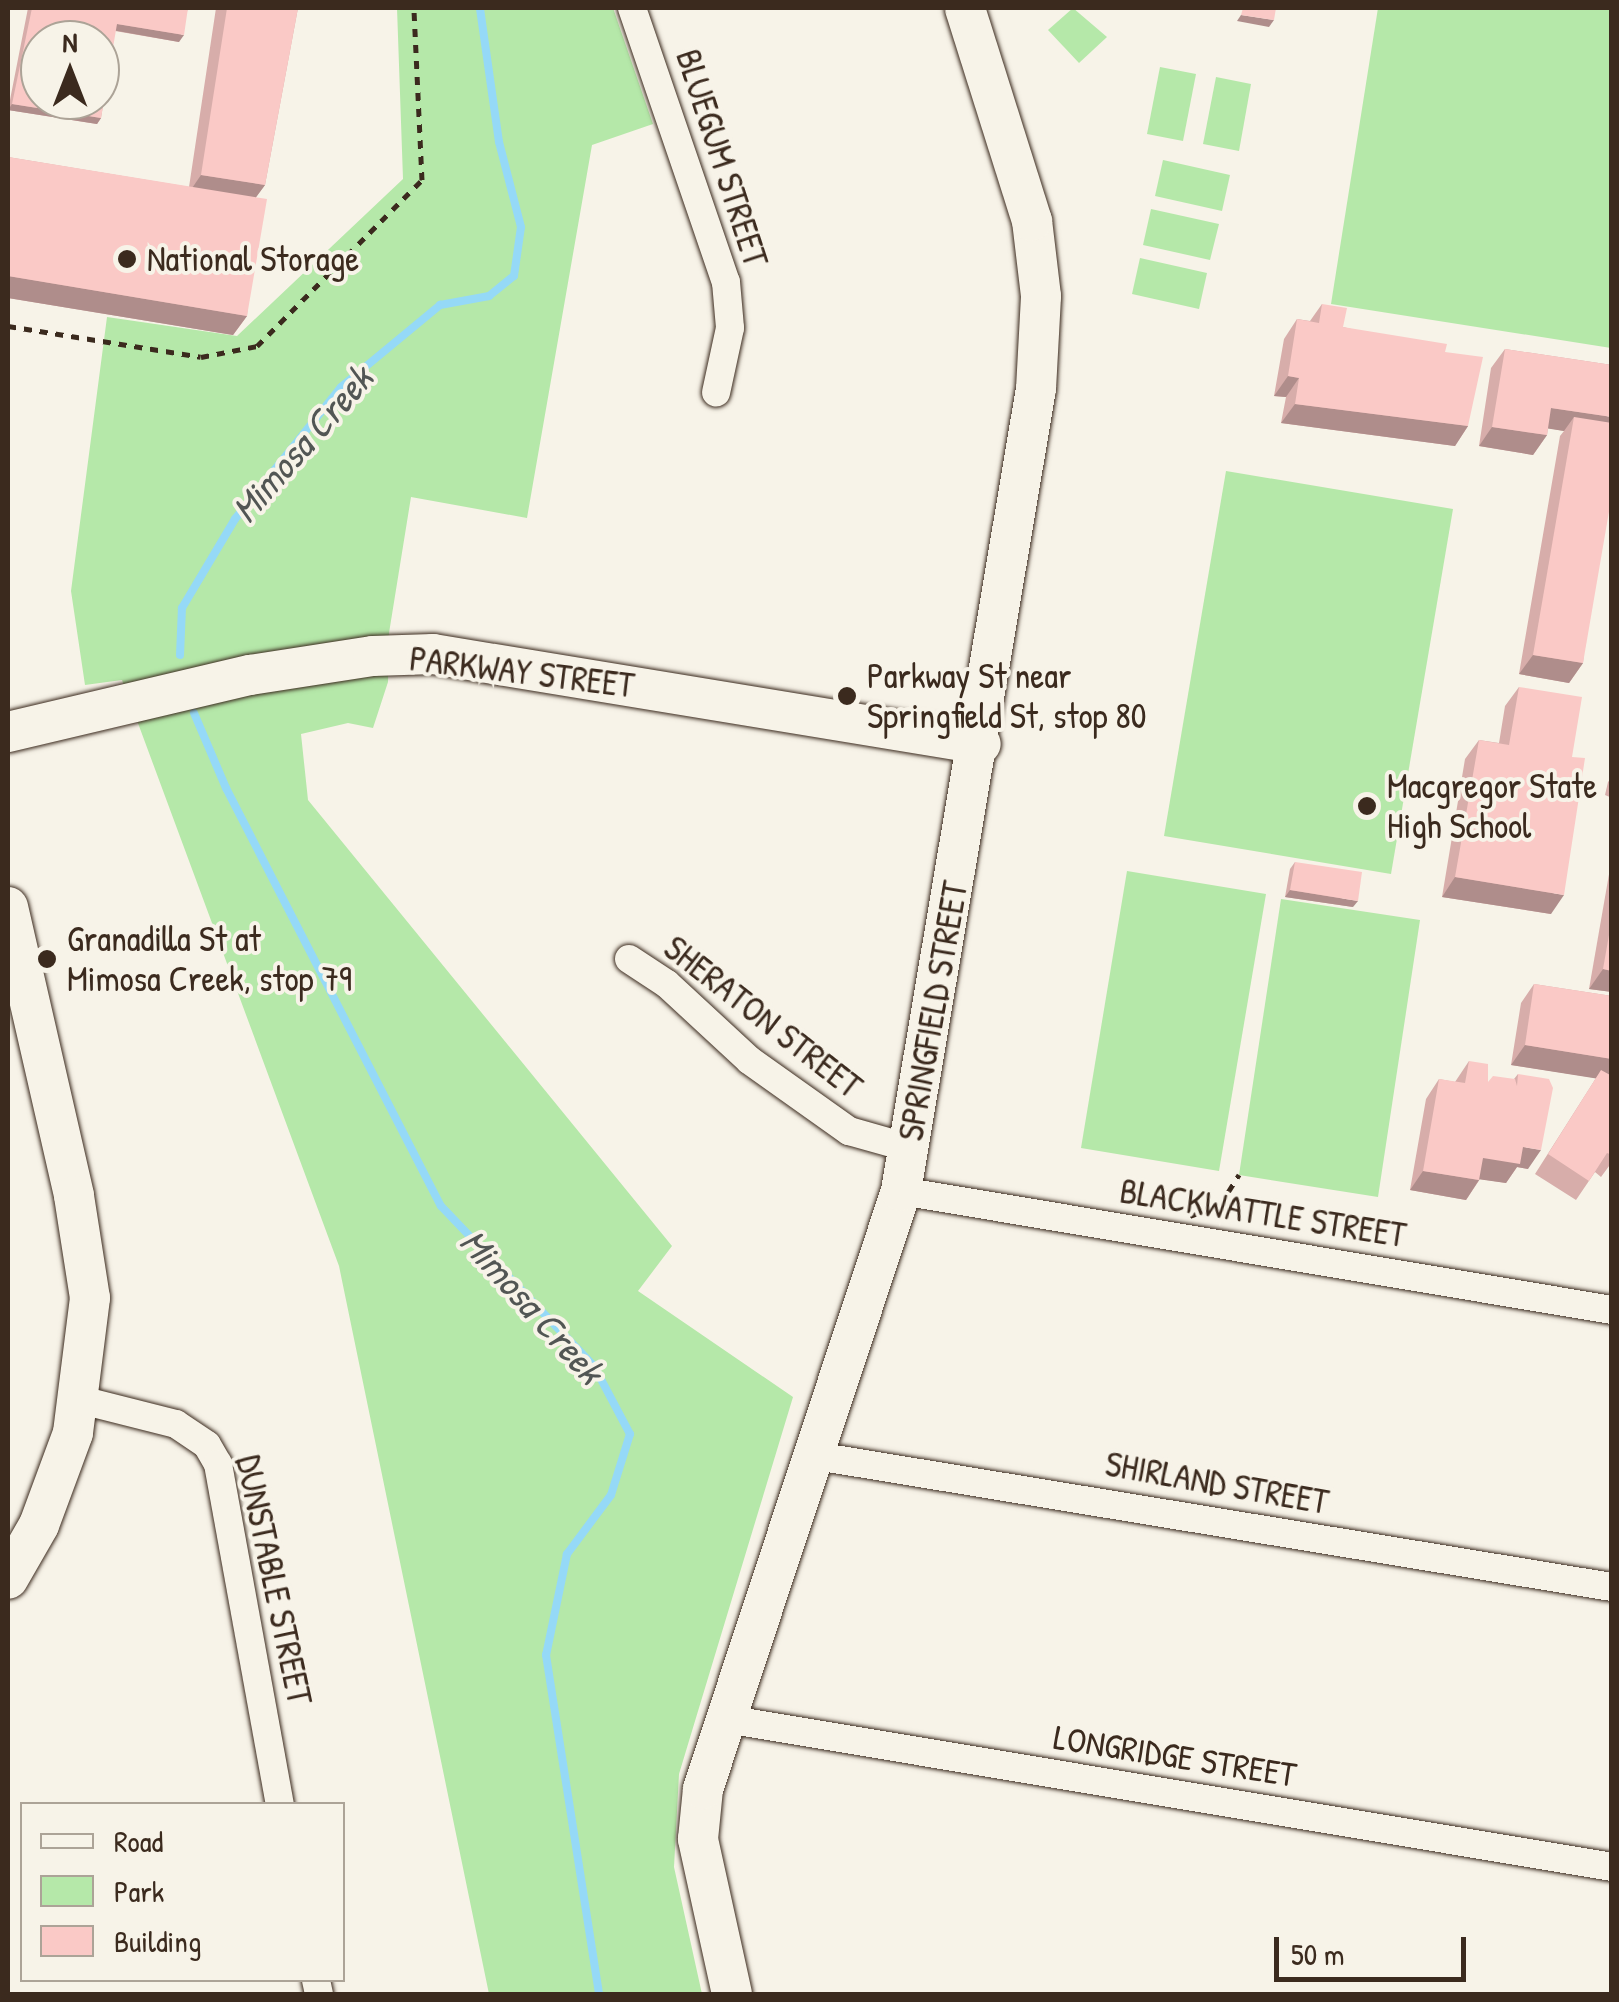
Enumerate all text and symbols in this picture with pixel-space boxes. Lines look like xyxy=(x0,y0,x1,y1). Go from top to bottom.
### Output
north arrow xyxy=(20,20,120,120)
text: N xyxy=(63,23,77,61)
street label: BLUEGUM STREET xyxy=(667,44,777,272)
place label: National Storage xyxy=(147,238,359,280)
marker: National Storage xyxy=(116,248,138,270)
water label: Mimosa Creek xyxy=(222,357,382,531)
street label: PARKWAY STREET xyxy=(407,637,637,707)
place label: Parkway St near Springfield St, stop 80 xyxy=(867,655,1146,737)
marker: Parkway St near Springfield St, stop 80 xyxy=(836,685,858,707)
place label: Macgregor State High School xyxy=(1387,765,1597,847)
marker: Macgregor State High School xyxy=(1356,795,1378,817)
street label: SPRINGFIELD STREET xyxy=(890,878,976,1144)
place label: Granadilla St at Mimosa Creek, stop 79 xyxy=(67,918,352,1000)
street label: SHERATON STREET xyxy=(656,927,870,1107)
marker: Granadilla St at Mimosa Creek, stop 79 xyxy=(36,948,58,970)
street label: BLACKWATTLE STREET xyxy=(1117,1170,1409,1256)
water label: Mimosa Creek xyxy=(451,1219,613,1393)
street label: SHIRLAND STREET xyxy=(1102,1443,1332,1523)
street label: DUNSTABLE STREET xyxy=(227,1451,321,1709)
street label: LONGRIDGE STREET xyxy=(1051,1716,1299,1796)
legend xyxy=(20,1802,345,1982)
text: Road xyxy=(114,1821,163,1861)
text: Park xyxy=(114,1871,164,1911)
scale bar xyxy=(1279,1917,1472,1979)
text: Building xyxy=(114,1921,201,1961)
text: 50 m xyxy=(1291,1934,1344,1974)

